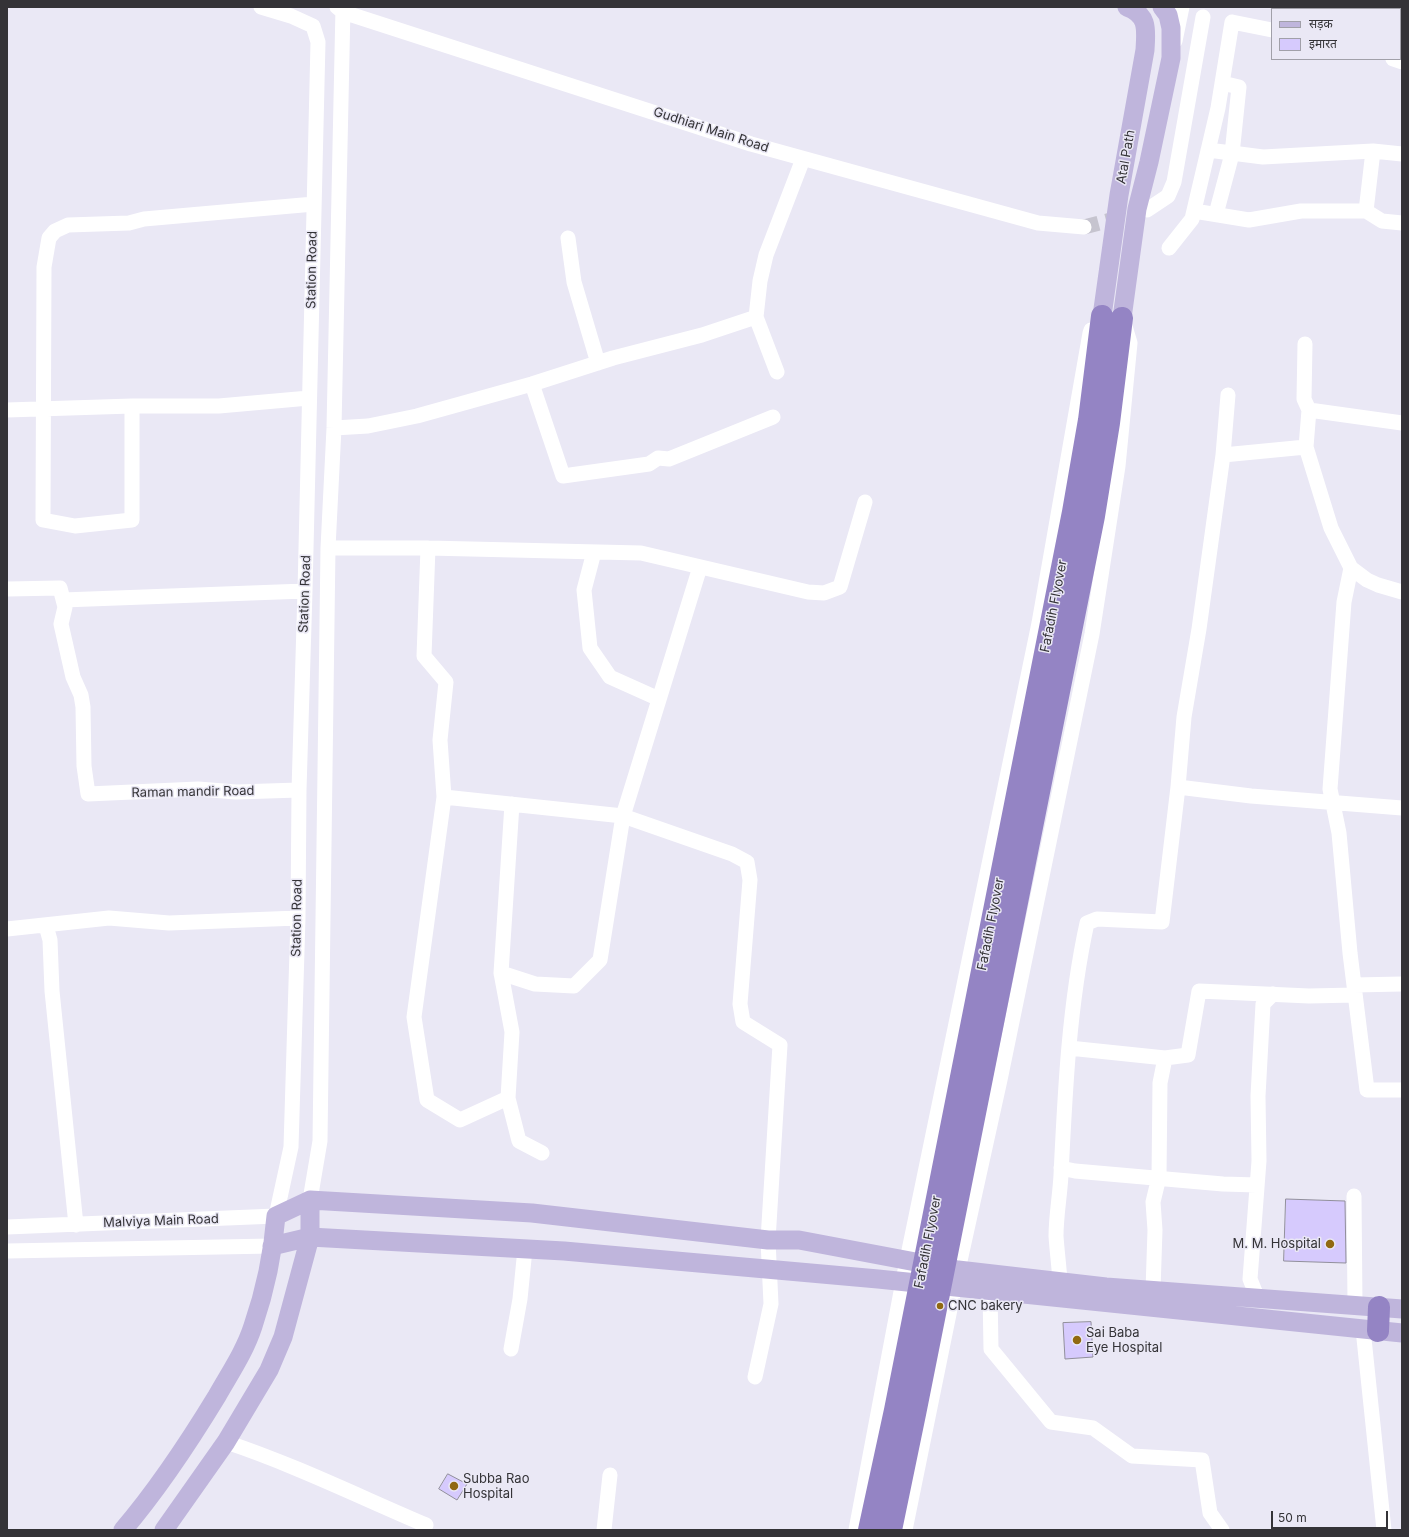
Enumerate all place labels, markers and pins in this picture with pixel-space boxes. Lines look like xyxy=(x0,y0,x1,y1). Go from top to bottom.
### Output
place label: M. M. Hospital xyxy=(1233,1236,1321,1252)
marker: M. M. Hospital xyxy=(1324,1238,1336,1250)
place label: CNC bakery xyxy=(948,1298,1023,1314)
marker: CNC bakery xyxy=(935,1301,945,1311)
place label: Sai Baba Eye Hospital xyxy=(1086,1325,1162,1356)
marker: Sai Baba Eye Hospital xyxy=(1071,1334,1083,1346)
place label: Subba Rao Hospital xyxy=(463,1471,529,1502)
marker: Subba Rao Hospital xyxy=(448,1480,460,1492)

